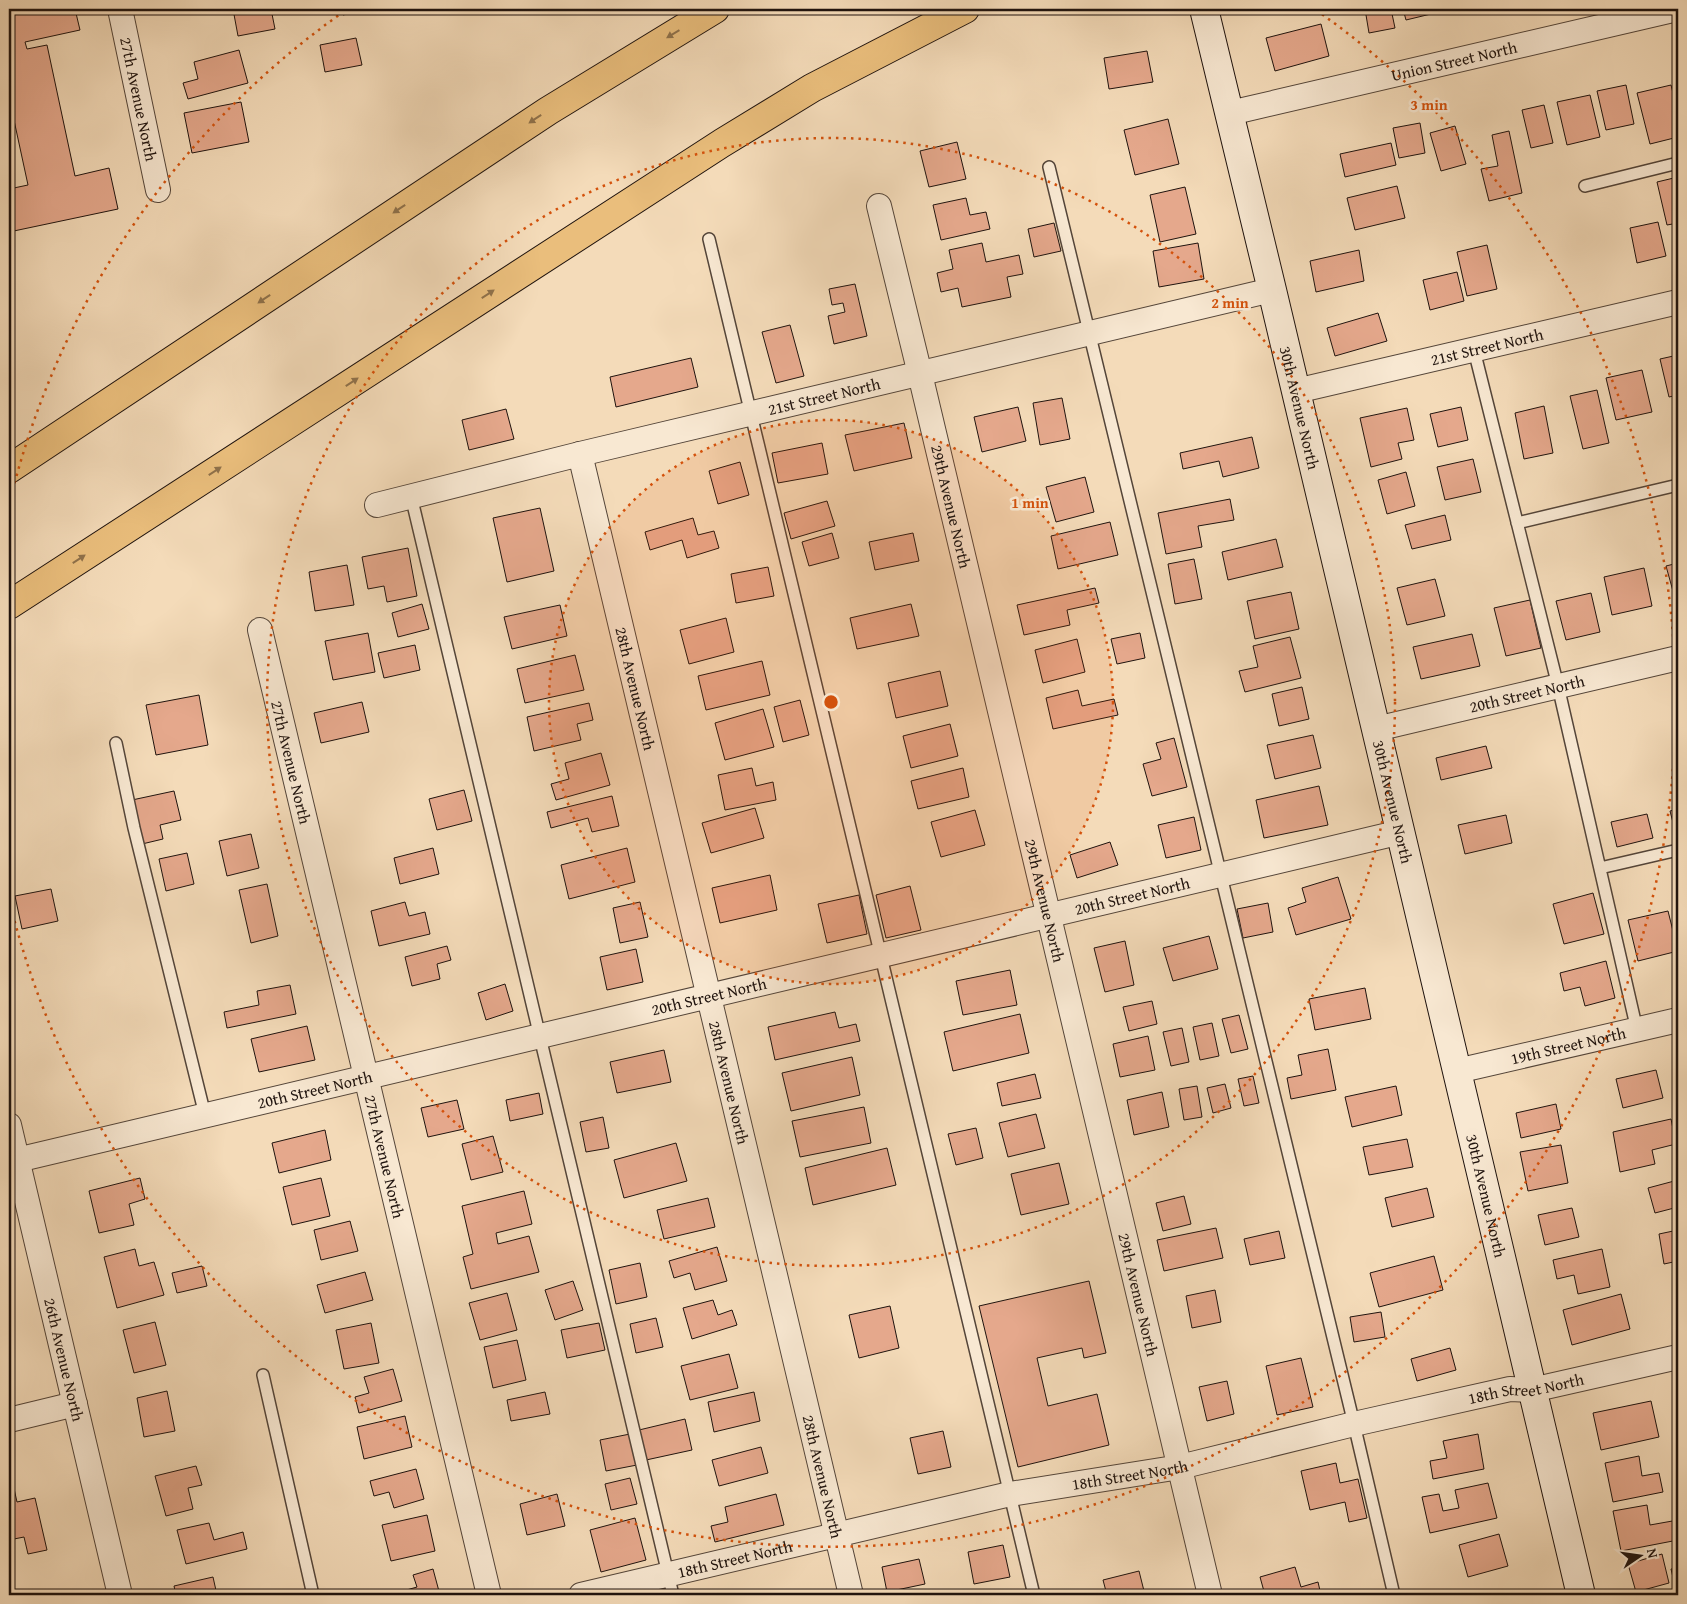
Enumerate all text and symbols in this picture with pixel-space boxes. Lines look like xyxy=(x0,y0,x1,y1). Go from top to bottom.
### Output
one-way arrow xyxy=(667,30,680,39)
street label: 27th Avenue North xyxy=(114,35,164,163)
street label: Union Street North xyxy=(1389,35,1519,87)
text: 3 min xyxy=(1410,94,1448,115)
one-way arrow xyxy=(528,114,542,124)
one-way arrow xyxy=(393,204,406,214)
one-way arrow xyxy=(481,289,495,299)
text: 2 min xyxy=(1211,292,1249,313)
one-way arrow xyxy=(257,294,271,304)
street label: 21st Street North xyxy=(1428,322,1546,371)
street label: 30th Avenue North xyxy=(1274,343,1326,472)
street label: 21st Street North xyxy=(765,371,883,421)
one-way arrow xyxy=(345,378,358,387)
street label: 29th Avenue North xyxy=(925,442,978,571)
one-way arrow xyxy=(208,466,222,476)
text: 1 min xyxy=(1011,492,1049,513)
one-way arrow xyxy=(72,554,85,564)
street label: 28th Avenue North xyxy=(609,624,662,753)
street label: 20th Street North xyxy=(1467,668,1587,719)
centre of rings xyxy=(822,693,840,711)
street label: 27th Avenue North xyxy=(265,698,318,826)
street label: 30th Avenue North xyxy=(1367,738,1419,866)
street label: 29th Avenue North xyxy=(1019,836,1071,965)
street label: 20th Street North xyxy=(1072,870,1192,921)
street label: 20th Street North xyxy=(649,971,769,1021)
street label: 28th Avenue North xyxy=(703,1018,756,1147)
street label: 19th Street North xyxy=(1508,1020,1628,1070)
street label: 20th Street North xyxy=(255,1064,375,1115)
street label: 27th Avenue North xyxy=(359,1092,411,1221)
street label: 30th Avenue North xyxy=(1460,1132,1513,1260)
street label: 29th Avenue North xyxy=(1112,1230,1165,1359)
street label: 26th Avenue North xyxy=(38,1295,91,1424)
street label: 18th Street North xyxy=(1466,1367,1586,1410)
street label: 28th Avenue North xyxy=(797,1412,849,1541)
street label: 18th Street North xyxy=(1070,1453,1191,1496)
north arrow xyxy=(1614,1532,1664,1582)
street label: 18th Street North xyxy=(675,1534,795,1584)
text: N xyxy=(1642,1546,1664,1561)

